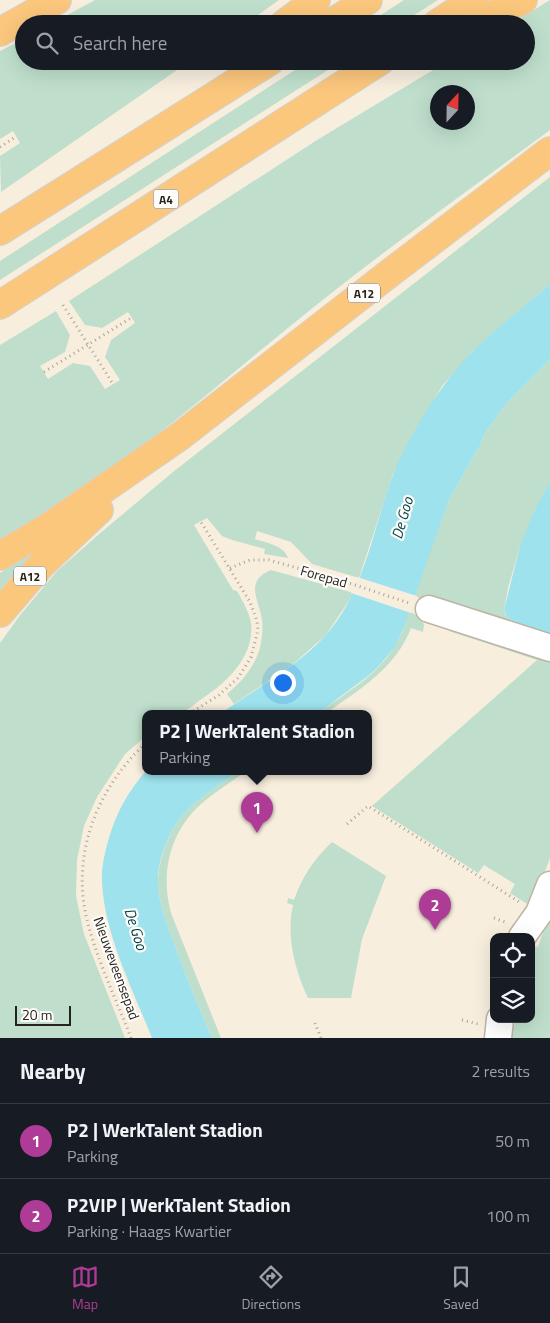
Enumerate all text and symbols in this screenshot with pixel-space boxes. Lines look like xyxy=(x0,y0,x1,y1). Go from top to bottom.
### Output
search box xyxy=(15,15,535,70)
text: Search here xyxy=(73,28,167,57)
icon: search xyxy=(33,29,61,57)
north arrow xyxy=(430,85,475,130)
road number: A4 xyxy=(154,190,178,208)
road number: A12 xyxy=(348,284,380,302)
water label: De Goo xyxy=(385,494,419,542)
street label: Forepad xyxy=(298,559,350,593)
road number: A12 xyxy=(14,566,46,586)
your location xyxy=(270,670,296,696)
popup xyxy=(142,710,372,775)
text: P2 | WerkTalent Stadion xyxy=(159,716,355,745)
text: Parking xyxy=(159,745,210,769)
pin: 1 xyxy=(241,792,273,833)
pin: 2 xyxy=(419,889,451,930)
water label: De Goo xyxy=(118,905,154,953)
street label: Nieuweveensepad xyxy=(89,914,145,1022)
map controls xyxy=(490,933,535,1023)
button: locate xyxy=(490,933,535,978)
button: layers xyxy=(490,978,535,1023)
scale bar xyxy=(15,1003,71,1026)
text: 20 m xyxy=(22,1004,52,1025)
text: Nearby xyxy=(20,1055,85,1087)
text: 2 results xyxy=(471,1059,530,1083)
text: P2 | WerkTalent Stadion xyxy=(67,1115,263,1144)
text: 1 xyxy=(32,1129,40,1153)
text: 50 m xyxy=(495,1129,530,1153)
text: Parking xyxy=(67,1144,118,1168)
text: P2VIP | WerkTalent Stadion xyxy=(67,1190,291,1219)
text: 2 xyxy=(32,1204,40,1228)
text: 100 m xyxy=(486,1204,530,1228)
text: Parking · Haags Kwartier xyxy=(67,1219,232,1243)
tab: Map xyxy=(71,1263,99,1314)
tab: Directions xyxy=(241,1263,301,1314)
tab: Saved xyxy=(443,1263,479,1314)

